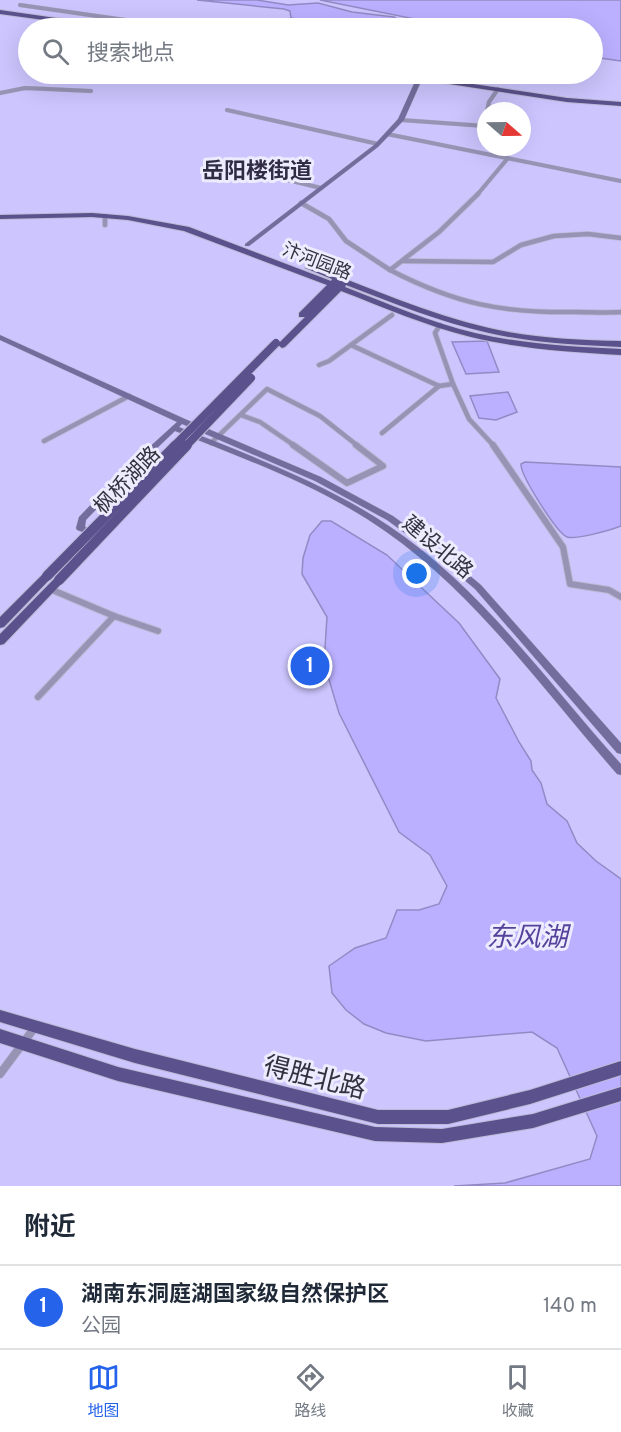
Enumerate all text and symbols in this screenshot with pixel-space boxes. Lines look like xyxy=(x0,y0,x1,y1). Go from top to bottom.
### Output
search box xyxy=(18,18,603,84)
icon: search xyxy=(39,35,72,68)
text: 搜索地点 xyxy=(87,41,175,68)
north arrow xyxy=(477,102,531,156)
district label: 岳阳楼街道 xyxy=(202,159,312,186)
street label: 汴河园路 xyxy=(279,239,354,286)
street label: 枫桥湖路 xyxy=(89,441,167,521)
street label: 建设北路 xyxy=(396,511,478,585)
your location xyxy=(402,559,431,588)
pin: 1 xyxy=(290,644,330,688)
water label: 东风湖 xyxy=(487,922,571,956)
street label: 得胜北路 xyxy=(260,1051,369,1108)
text: 附近 xyxy=(24,1212,76,1245)
text: 湖南东洞庭湖国家级自然保护区 xyxy=(81,1282,389,1309)
text: 1 xyxy=(40,1294,48,1320)
text: 140 m xyxy=(543,1294,597,1320)
text: 公园 xyxy=(81,1314,121,1340)
tab: 地图 xyxy=(87,1361,120,1422)
tab: 路线 xyxy=(294,1361,327,1422)
tab: 收藏 xyxy=(501,1361,534,1422)

